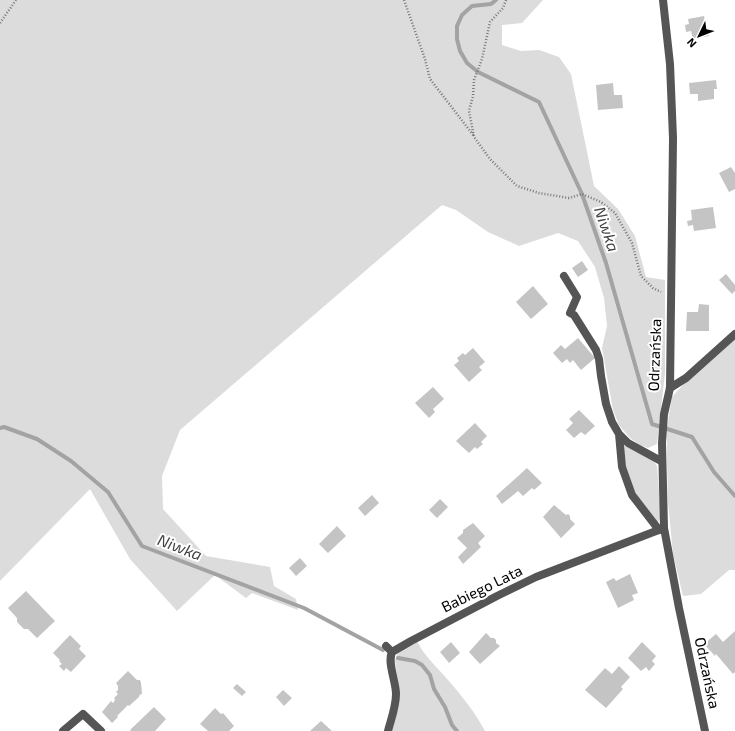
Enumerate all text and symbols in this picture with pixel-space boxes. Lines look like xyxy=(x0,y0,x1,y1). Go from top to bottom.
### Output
north arrow xyxy=(679,16,719,56)
text: N xyxy=(684,36,699,51)
water label: Niwka xyxy=(591,204,624,254)
street label: Odrzańska xyxy=(644,318,664,392)
water label: Niwka xyxy=(155,529,205,564)
street label: Babiego Lata xyxy=(438,561,525,615)
street label: Odrzańska xyxy=(692,635,724,710)

